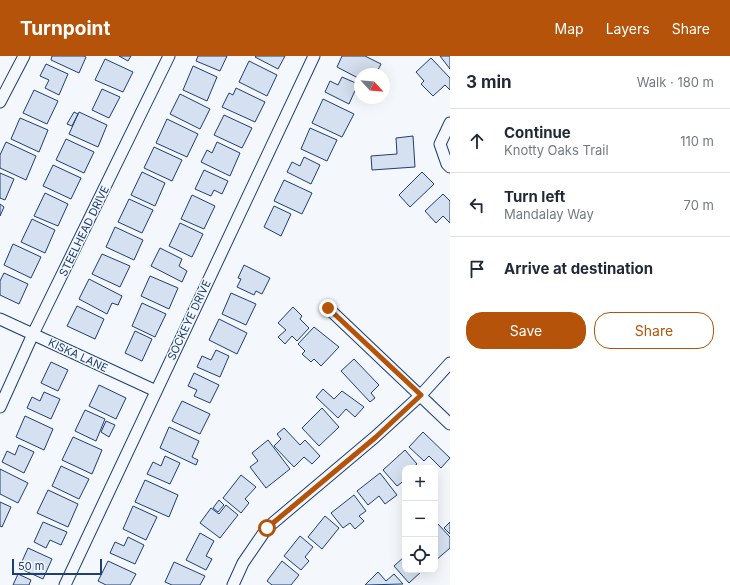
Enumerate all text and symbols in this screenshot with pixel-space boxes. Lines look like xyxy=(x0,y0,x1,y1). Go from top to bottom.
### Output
text: Turnpoint xyxy=(20,17,110,40)
text: Map xyxy=(555,20,584,37)
text: Layers xyxy=(606,20,650,37)
text: Share xyxy=(672,20,710,37)
north arrow xyxy=(354,68,390,104)
text: 3 min xyxy=(466,72,512,92)
text: Walk · 180 m xyxy=(637,74,714,90)
text: Continue xyxy=(504,123,571,142)
icon: ahead xyxy=(466,130,488,152)
text: 110 m xyxy=(680,133,714,149)
text: Knotty Oaks Trail xyxy=(504,142,609,158)
street label: STEELHEAD DRIVE xyxy=(56,183,112,279)
text: Turn left xyxy=(504,187,565,206)
icon: left xyxy=(466,194,488,216)
text: 70 m xyxy=(684,197,714,213)
text: Mandalay Way xyxy=(504,206,594,222)
icon: arrive xyxy=(466,258,488,280)
text: Arrive at destination xyxy=(504,259,653,278)
street label: SOCKEYE DRIVE xyxy=(164,278,214,362)
route end xyxy=(319,299,337,317)
button: Save xyxy=(466,312,586,349)
button: Share xyxy=(594,312,714,349)
street label: KISKA LANE xyxy=(46,335,110,375)
map controls xyxy=(402,465,438,573)
button: + xyxy=(402,465,438,501)
button: − xyxy=(402,501,438,537)
route start xyxy=(258,519,276,537)
button: locate xyxy=(402,537,438,573)
scale bar xyxy=(12,557,102,576)
text: 50 m xyxy=(18,559,44,573)

